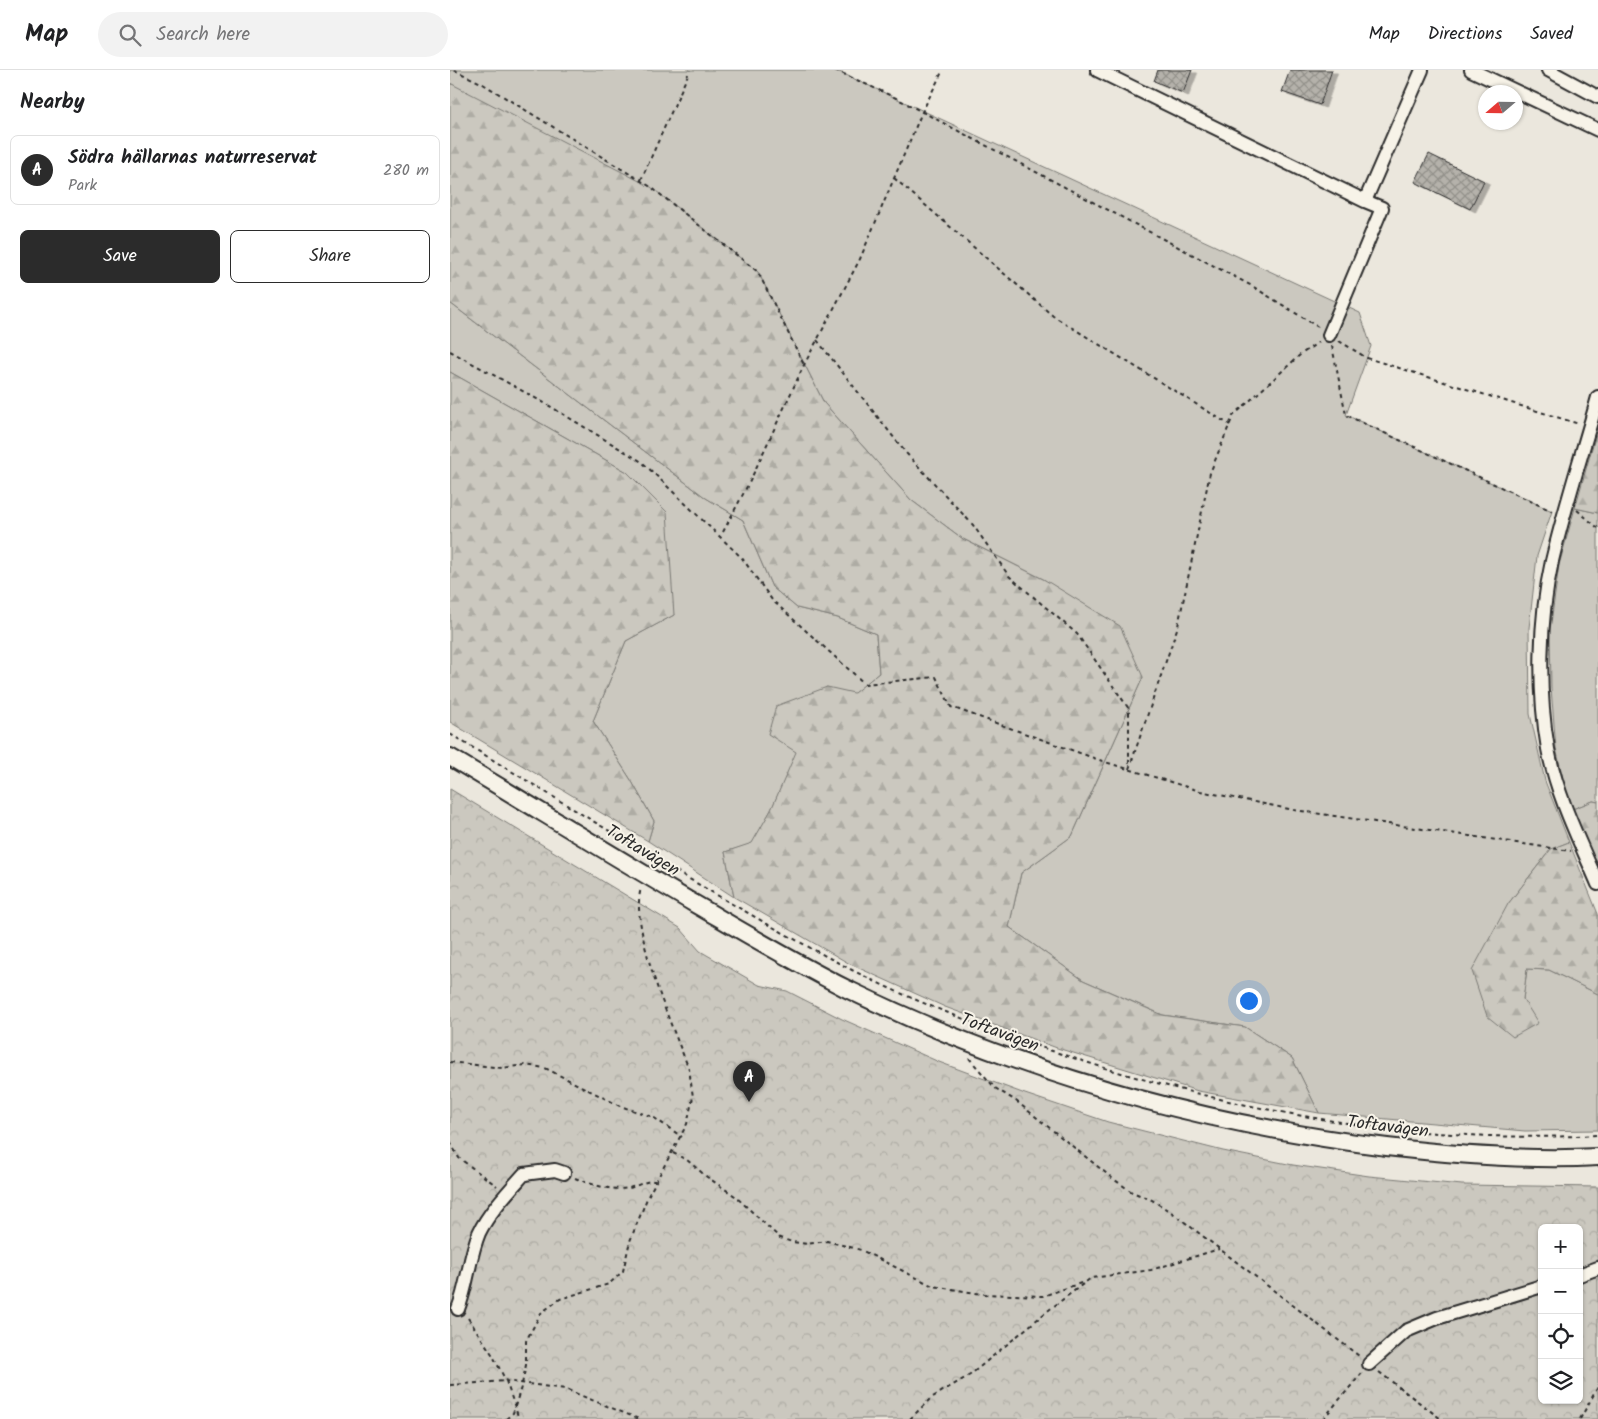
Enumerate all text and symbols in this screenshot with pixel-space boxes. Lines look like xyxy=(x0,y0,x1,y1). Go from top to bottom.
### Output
search box xyxy=(98,12,448,57)
text: Map xyxy=(25,15,68,54)
text: Search here xyxy=(156,20,250,50)
text: Map xyxy=(1368,20,1400,49)
text: Directions xyxy=(1428,20,1502,49)
text: Saved xyxy=(1530,20,1573,49)
icon: search xyxy=(116,21,144,49)
north arrow xyxy=(1478,85,1523,130)
text: Nearby xyxy=(20,86,85,119)
text: Södra hällarnas naturreservat xyxy=(68,143,317,173)
text: A xyxy=(32,158,42,183)
text: 280 m xyxy=(383,158,429,183)
text: Park xyxy=(68,173,97,198)
button: Save xyxy=(20,230,220,283)
button: Share xyxy=(230,230,430,283)
street label: Toftavägen xyxy=(599,818,685,885)
your location xyxy=(1236,988,1262,1014)
street label: Toftavägen xyxy=(956,1006,1043,1061)
pin: A xyxy=(733,1061,765,1102)
street label: Toftavägen xyxy=(1345,1108,1430,1147)
map controls xyxy=(1538,1224,1583,1404)
button: + xyxy=(1538,1224,1583,1269)
button: − xyxy=(1538,1269,1583,1314)
button: locate xyxy=(1538,1314,1583,1359)
button: layers xyxy=(1538,1359,1583,1404)

